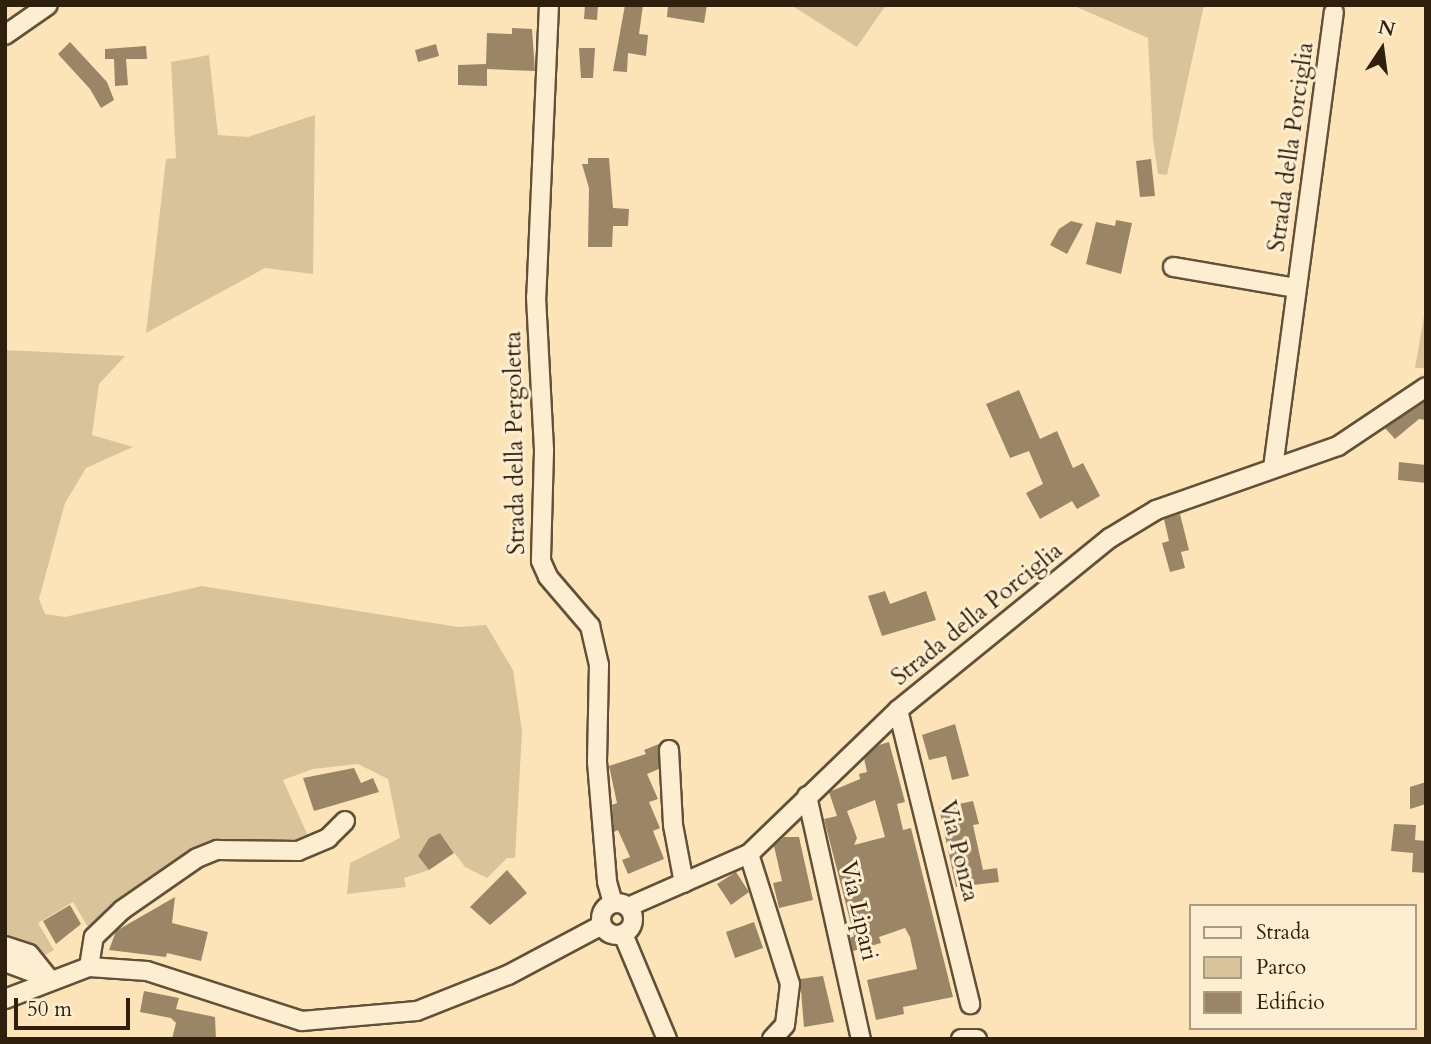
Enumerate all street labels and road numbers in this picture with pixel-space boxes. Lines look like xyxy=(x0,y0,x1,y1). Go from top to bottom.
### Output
street label: Strada della Porciglia xyxy=(1262,40,1320,254)
street label: Strada della Pergoletta xyxy=(499,331,531,555)
street label: Strada della Porciglia xyxy=(886,536,1068,692)
street label: Via Ponza xyxy=(933,797,985,905)
street label: Via Lipari xyxy=(834,858,884,964)

